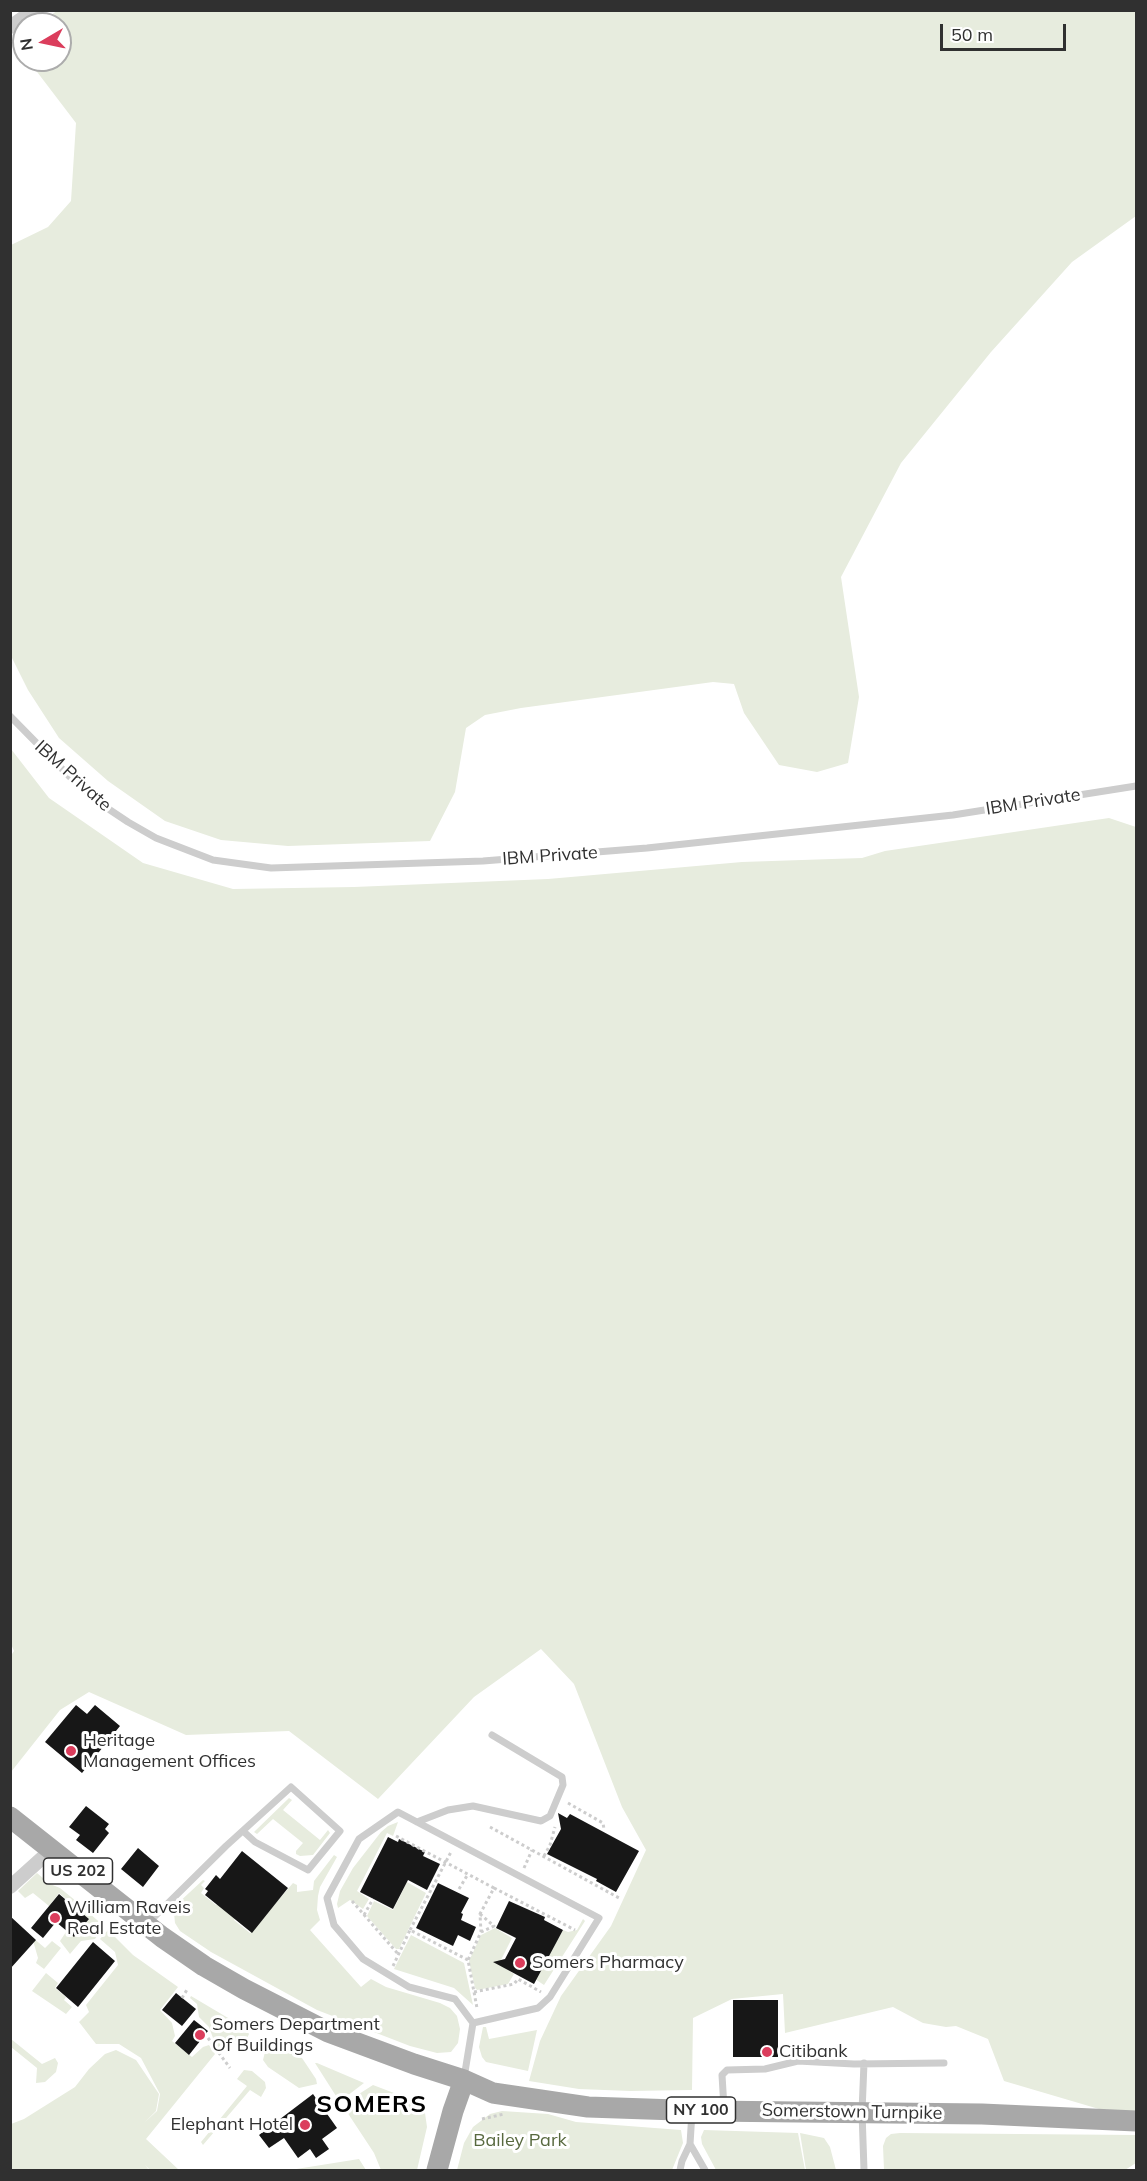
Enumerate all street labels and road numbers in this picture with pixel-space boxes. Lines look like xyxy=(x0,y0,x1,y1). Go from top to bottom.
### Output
street label: IBM Private xyxy=(30,736,116,816)
street label: IBM Private xyxy=(984,784,1082,820)
street label: IBM Private xyxy=(502,842,598,870)
road number: US 202 xyxy=(44,1858,112,1884)
road number: NY 100 xyxy=(666,2097,736,2123)
street label: Somerstown Turnpike xyxy=(762,2100,942,2124)

